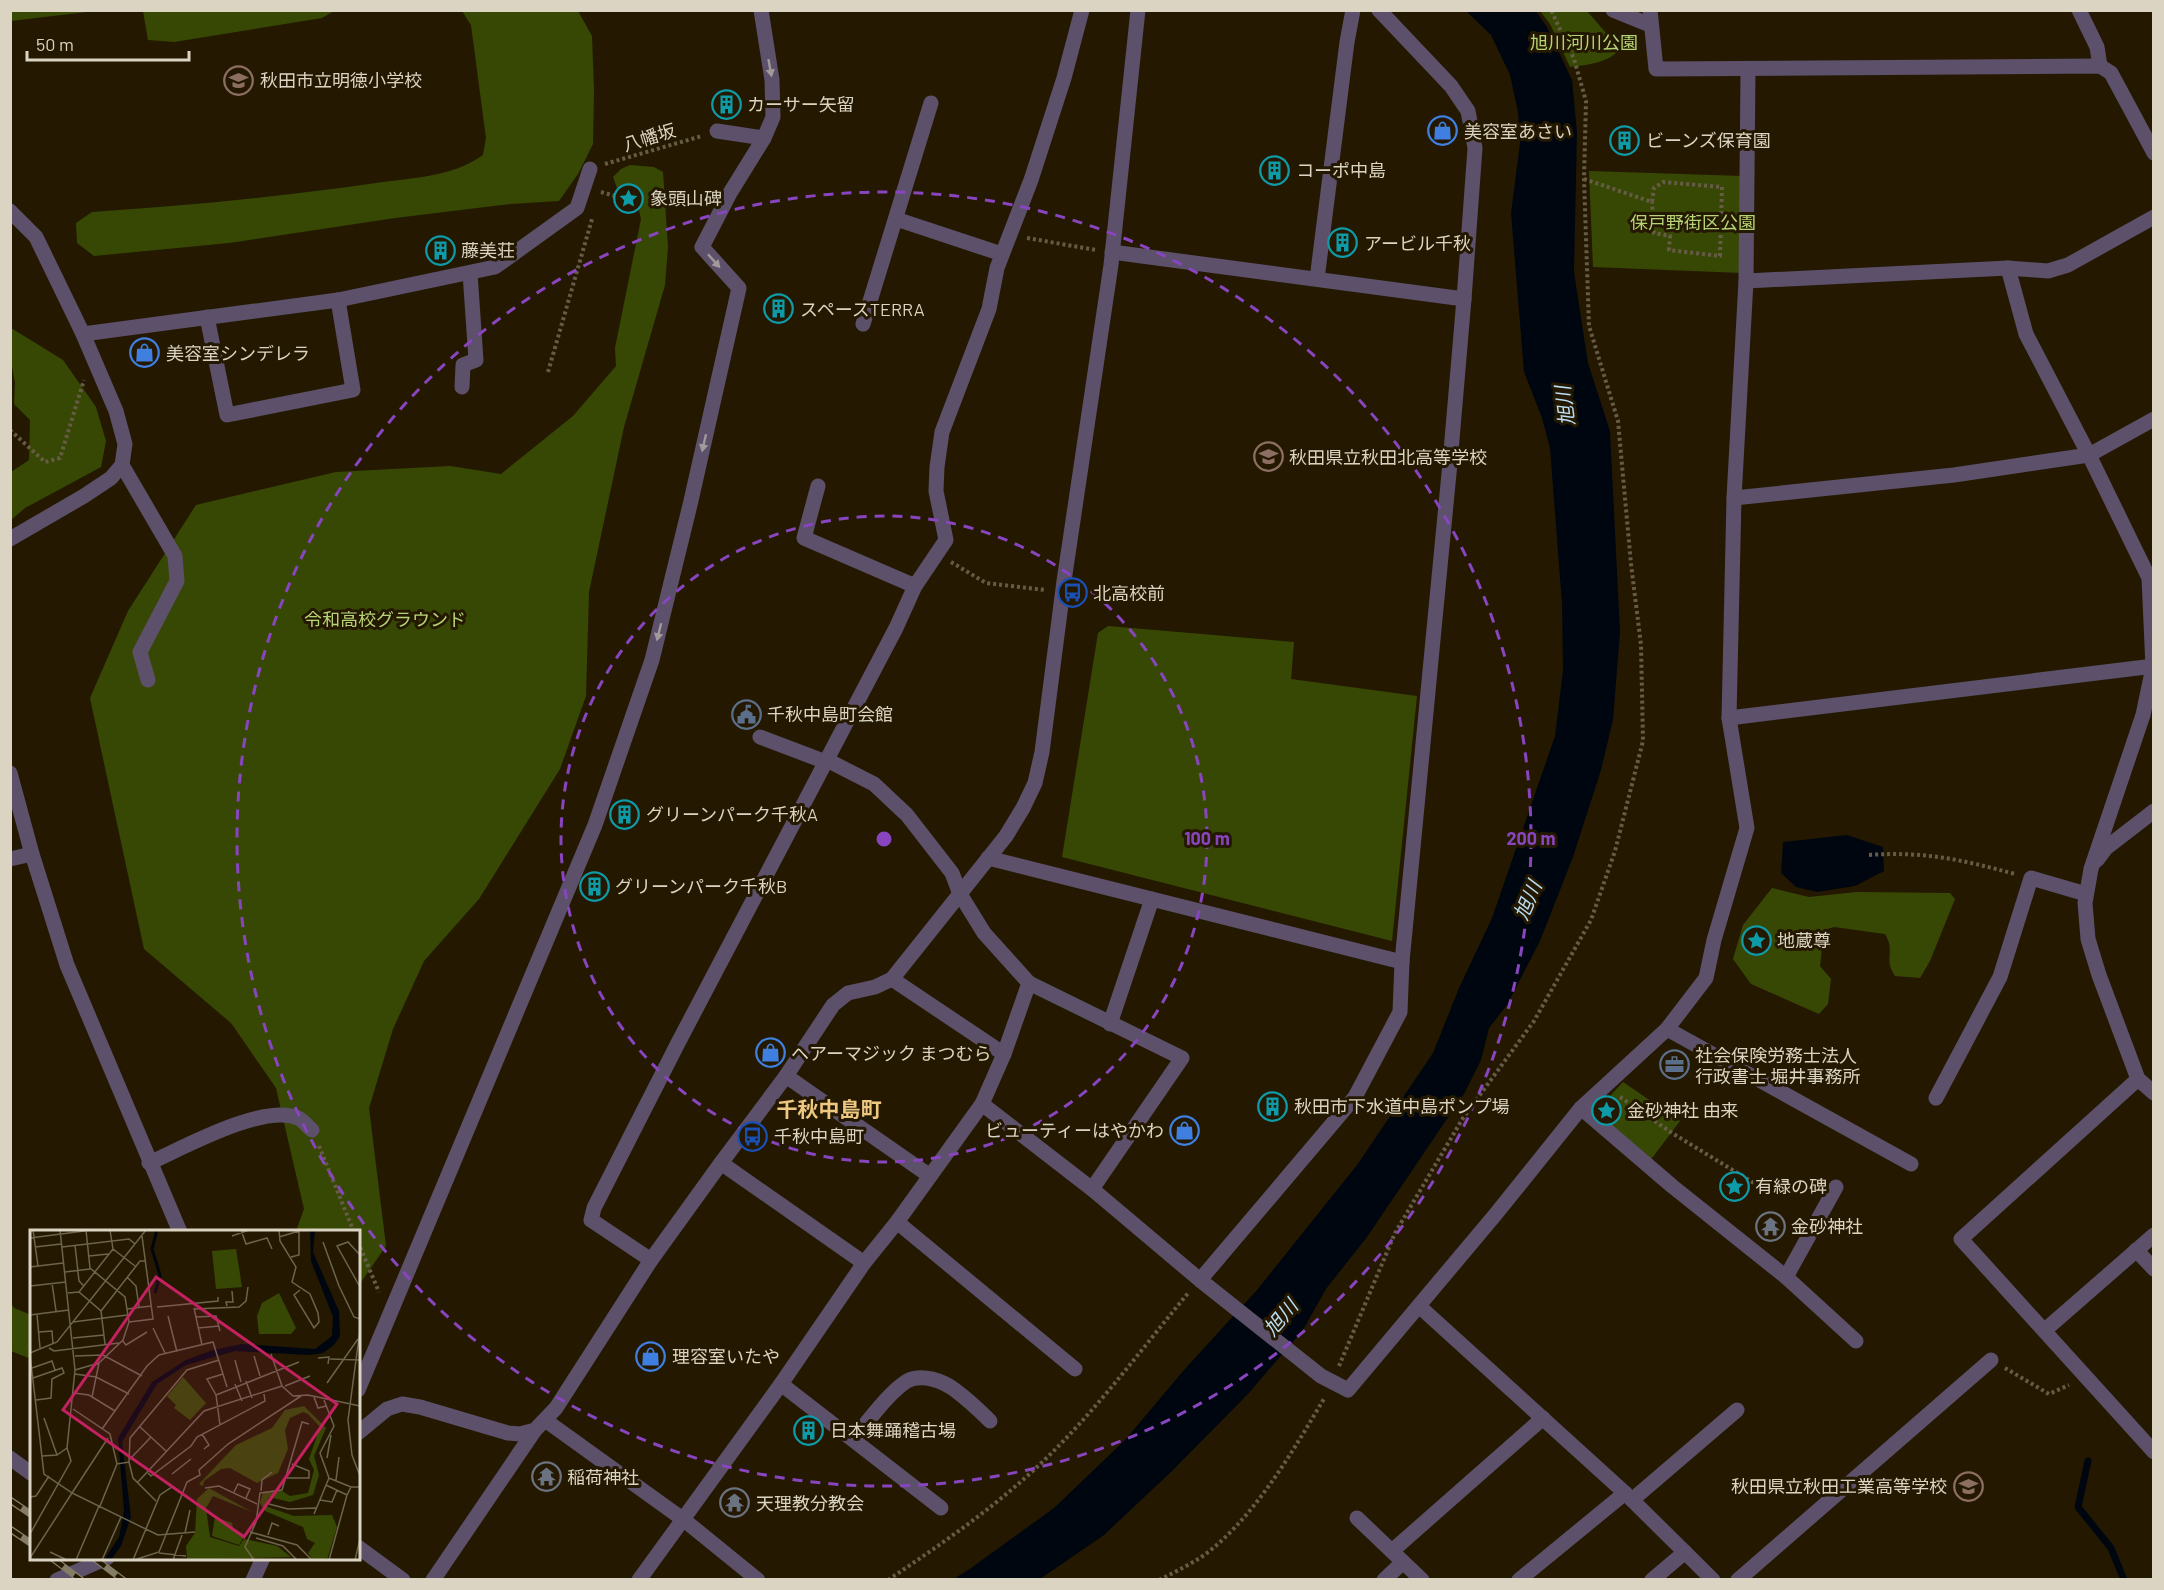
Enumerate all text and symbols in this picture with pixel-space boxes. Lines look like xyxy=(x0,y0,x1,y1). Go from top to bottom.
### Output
scale bar xyxy=(27,24,189,62)
park label: 旭川河川公園 xyxy=(1530,31,1638,53)
text: 50 m xyxy=(36,33,74,55)
one-way arrow xyxy=(766,59,775,78)
school or university icon: 秋田市立明徳小学校 xyxy=(223,64,255,96)
place label: 秋田市立明徳小学校 xyxy=(260,69,422,91)
building icon: カーサー矢留 xyxy=(710,88,742,120)
place label: カーサー矢留 xyxy=(747,93,855,115)
shop icon: 美容室あさい xyxy=(1427,115,1459,147)
street label: 八幡坂 xyxy=(620,119,678,155)
place label: 美容室あさい xyxy=(1464,120,1572,142)
building icon: ビーンズ保育園 xyxy=(1609,124,1641,156)
place label: ビーンズ保育園 xyxy=(1646,129,1771,151)
building icon: コーポ中島 xyxy=(1259,154,1291,186)
place label: コーポ中島 xyxy=(1296,159,1386,181)
place icon: 象頭山碑 xyxy=(613,182,645,214)
place label: 象頭山碑 xyxy=(650,187,722,209)
park label: 保戸野街区公園 xyxy=(1630,211,1756,233)
building icon: アービル千秋 xyxy=(1327,227,1359,259)
place label: アービル千秋 xyxy=(1364,232,1471,254)
building icon: 藤美荘 xyxy=(424,234,456,266)
place label: 藤美荘 xyxy=(461,239,515,261)
one-way arrow xyxy=(707,253,720,268)
building icon: スペースTERRA xyxy=(763,293,795,325)
place label: スペースTERRA xyxy=(800,298,925,320)
shop icon: 美容室シンデレラ xyxy=(129,337,161,369)
place label: 美容室シンデレラ xyxy=(166,342,310,364)
water label: 旭川 xyxy=(1549,383,1578,427)
one-way arrow xyxy=(698,433,708,452)
school or university icon: 秋田県立秋田北高等学校 xyxy=(1252,441,1284,473)
place label: 秋田県立秋田北高等学校 xyxy=(1289,446,1487,468)
bus stop icon: 北高校前 xyxy=(1056,577,1088,609)
place label: 北高校前 xyxy=(1093,582,1165,604)
park label: 令和高校グラウンド xyxy=(304,608,466,630)
one-way arrow xyxy=(653,623,663,642)
public building icon: 千秋中島町会館 xyxy=(730,698,762,730)
place label: 千秋中島町会館 xyxy=(767,703,893,725)
building icon: グリーンパーク千秋A xyxy=(609,798,641,830)
place label: グリーンパーク千秋A xyxy=(646,803,818,825)
text: 100 m xyxy=(1184,827,1230,849)
text: 200 m xyxy=(1506,827,1556,849)
centre of rings xyxy=(874,829,894,849)
building icon: グリーンパーク千秋B xyxy=(578,870,610,902)
place label: グリーンパーク千秋B xyxy=(615,875,787,897)
water label: 旭川 xyxy=(1508,875,1547,923)
place icon: 地蔵尊 xyxy=(1740,924,1772,956)
place label: 地蔵尊 xyxy=(1777,929,1831,951)
shop icon: ヘアーマジック まつむら xyxy=(754,1037,786,1069)
place label: ヘアーマジック まつむら xyxy=(791,1042,992,1064)
place label: 社会保険労務士法人 行政書士 堀井事務所 xyxy=(1695,1044,1861,1087)
office icon: 社会保険労務士法人 行政書士 堀井事務所 xyxy=(1658,1049,1690,1081)
building icon: 秋田市下水道中島ポンプ場 xyxy=(1257,1090,1289,1122)
place icon: 金砂神社 由来 xyxy=(1590,1094,1622,1126)
place label: 秋田市下水道中島ポンプ場 xyxy=(1294,1095,1509,1117)
district label: 千秋中島町 xyxy=(777,1096,882,1121)
place label: 金砂神社 由来 xyxy=(1627,1099,1739,1121)
shop icon: ビューティーはやかわ xyxy=(1169,1114,1201,1146)
place label: ビューティーはやかわ xyxy=(985,1119,1164,1141)
bus stop icon: 千秋中島町 xyxy=(737,1120,769,1152)
place label: 千秋中島町 xyxy=(774,1125,864,1147)
place icon: 有緑の碑 xyxy=(1718,1170,1750,1202)
place label: 有緑の碑 xyxy=(1755,1175,1827,1197)
temple icon: 金砂神社 xyxy=(1754,1210,1786,1242)
place label: 金砂神社 xyxy=(1791,1215,1863,1237)
inset map xyxy=(30,1230,360,1560)
water label: 旭川 xyxy=(1258,1292,1303,1340)
shop icon: 理容室いたや xyxy=(635,1340,667,1372)
place label: 理容室いたや xyxy=(672,1345,780,1367)
building icon: 日本舞踊稽古場 xyxy=(793,1414,825,1446)
place label: 日本舞踊稽古場 xyxy=(830,1419,956,1441)
temple icon: 稲荷神社 xyxy=(530,1461,562,1493)
place label: 稲荷神社 xyxy=(567,1466,639,1488)
school or university icon: 秋田県立秋田工業高等学校 xyxy=(1952,1470,1984,1502)
place label: 秋田県立秋田工業高等学校 xyxy=(1731,1475,1947,1497)
temple icon: 天理教分教会 xyxy=(719,1487,751,1519)
place label: 天理教分教会 xyxy=(756,1492,864,1514)

